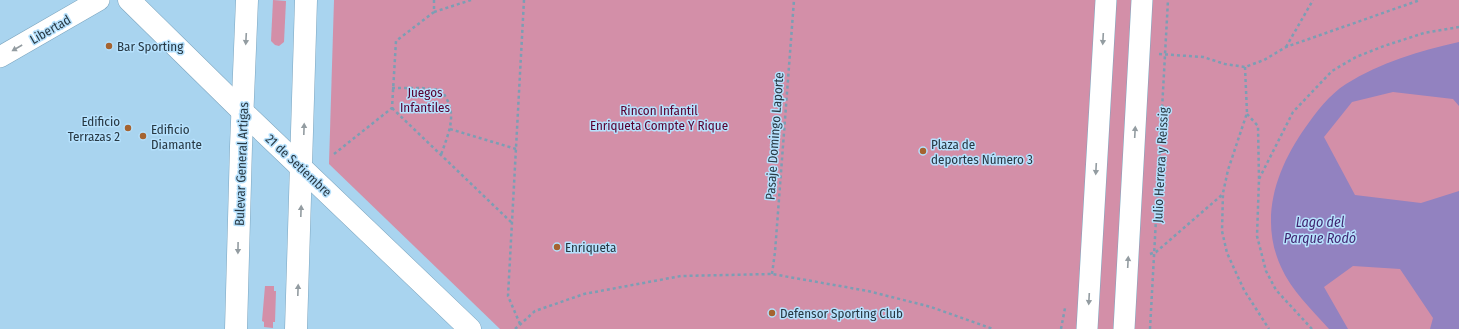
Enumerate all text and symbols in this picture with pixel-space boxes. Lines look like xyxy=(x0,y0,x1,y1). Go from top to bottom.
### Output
street label: Libertad xyxy=(27,12,73,47)
one-way arrow xyxy=(242,33,249,45)
one-way arrow xyxy=(1100,33,1107,45)
place label: Bar Sporting xyxy=(117,39,184,54)
marker: Bar Sporting xyxy=(104,41,114,51)
one-way arrow xyxy=(11,44,23,51)
street label: Pasaje Domingo Laporte xyxy=(763,72,786,200)
park label: Juegos Infantiles xyxy=(400,85,450,115)
street label: Bulevar General Artigas xyxy=(232,101,251,226)
park label: Rincon Infantil Enriqueta Compte Y Rique xyxy=(590,103,728,133)
street label: Julio Herrera y Reissig xyxy=(1150,106,1171,223)
place label: Edificio Terrazas 2 xyxy=(68,114,120,144)
place label: Edificio Diamante xyxy=(151,122,202,152)
marker: Edificio Terrazas 2 xyxy=(123,123,133,133)
one-way arrow xyxy=(300,123,307,135)
one-way arrow xyxy=(1131,126,1138,138)
marker: Edificio Diamante xyxy=(138,131,148,141)
street label: 21 de Setiembre xyxy=(263,131,335,200)
place label: Plaza de deportes Número 3 xyxy=(931,137,1033,167)
marker: Plaza de deportes Número 3 xyxy=(918,146,928,156)
one-way arrow xyxy=(1093,163,1099,176)
one-way arrow xyxy=(298,204,304,217)
water label: Lago del Parque Rodó xyxy=(1284,214,1356,247)
place label: Enriqueta xyxy=(565,240,616,255)
one-way arrow xyxy=(235,242,241,255)
marker: Enriqueta xyxy=(552,242,562,252)
one-way arrow xyxy=(1124,256,1131,268)
one-way arrow xyxy=(294,284,301,296)
one-way arrow xyxy=(1085,293,1092,305)
place label: Defensor Sporting Club xyxy=(780,306,903,321)
marker: Defensor Sporting Club xyxy=(767,308,777,318)

